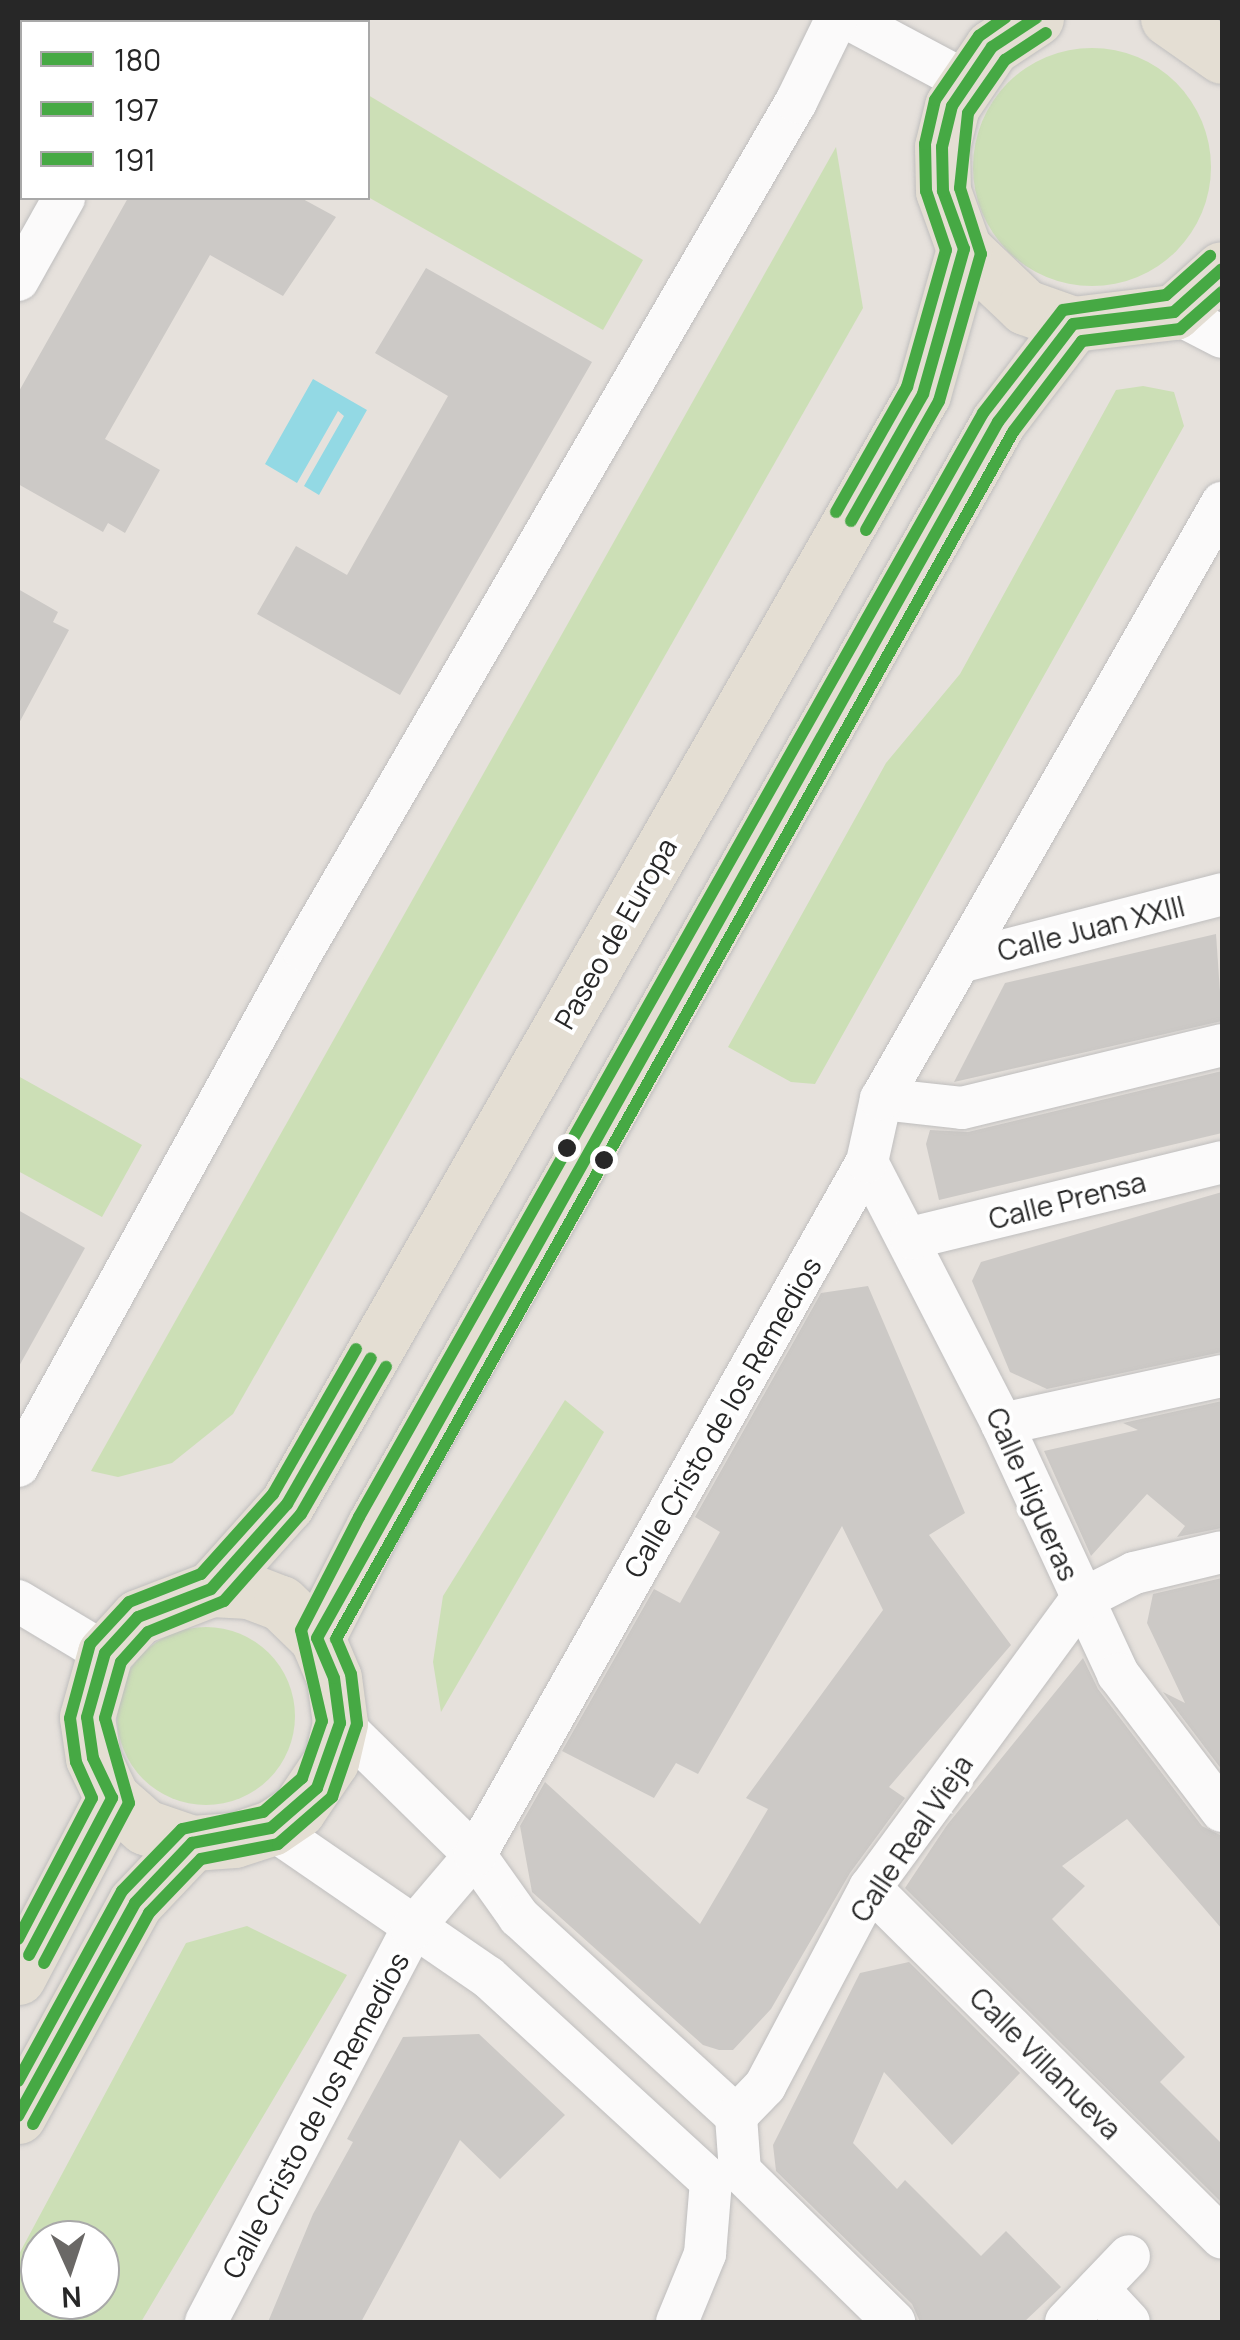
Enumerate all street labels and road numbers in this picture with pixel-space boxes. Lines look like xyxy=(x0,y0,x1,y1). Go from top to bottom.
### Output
street label: Paseo de Europa xyxy=(547,832,683,1034)
street label: Calle Juan XXIII xyxy=(994,889,1188,967)
street label: Calle Prensa xyxy=(985,1164,1149,1236)
street label: Calle Cristo de los Remedios xyxy=(616,1251,828,1583)
street label: Calle Higueras xyxy=(980,1402,1086,1586)
street label: Calle Real Vieja xyxy=(843,1748,979,1928)
street label: Calle Cristo de los Remedios xyxy=(215,1946,415,2284)
street label: Calle Villanueva xyxy=(963,1980,1129,2146)

